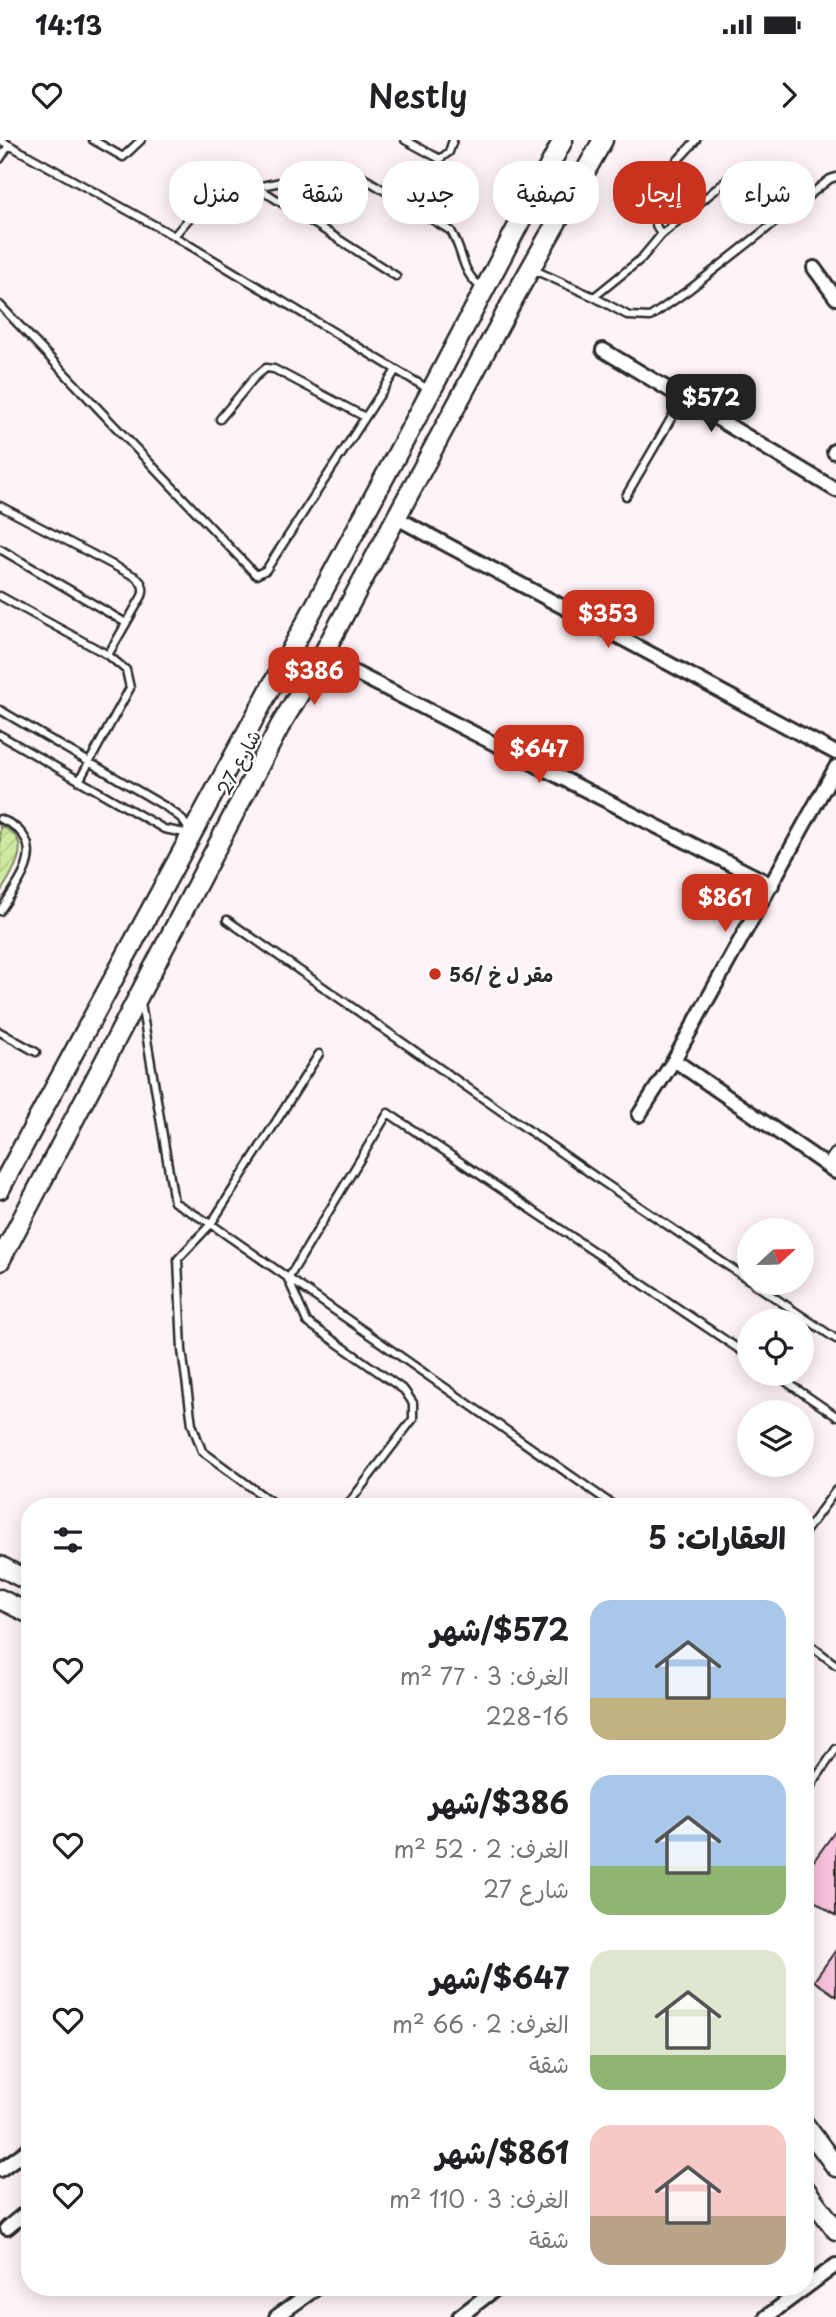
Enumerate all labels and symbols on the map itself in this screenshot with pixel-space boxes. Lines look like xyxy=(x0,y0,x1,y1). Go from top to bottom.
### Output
pin: $572 xyxy=(670,374,752,434)
pin: $353 xyxy=(567,590,649,650)
pin: $386 xyxy=(273,648,355,707)
street label: شارع 27 xyxy=(209,724,268,800)
pin: $647 xyxy=(498,726,580,785)
pin: $861 xyxy=(684,874,766,934)
place label: مقر ل خ /56 xyxy=(449,960,553,988)
marker: مقر ل خ /56 xyxy=(427,966,443,982)
north arrow xyxy=(737,1218,814,1295)

